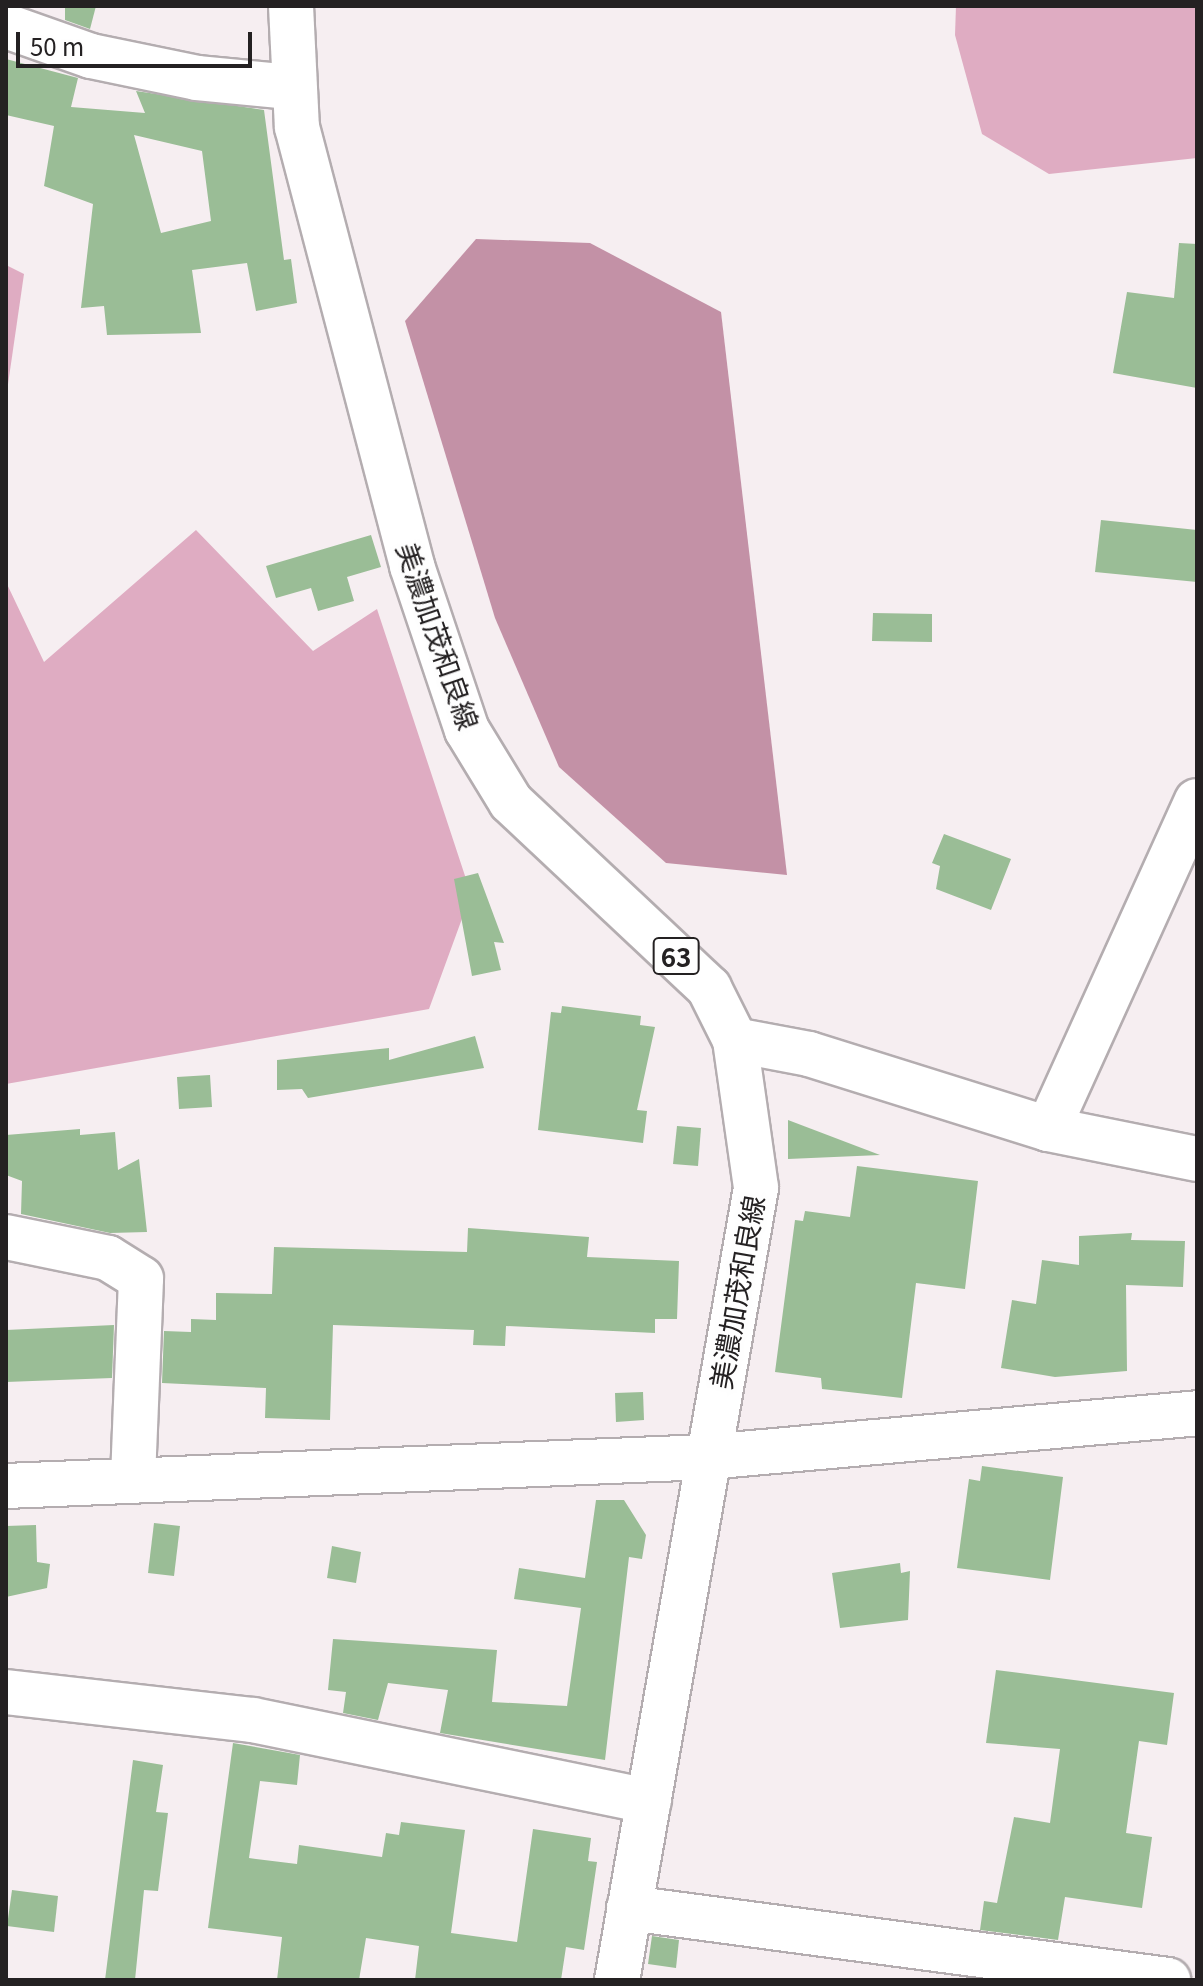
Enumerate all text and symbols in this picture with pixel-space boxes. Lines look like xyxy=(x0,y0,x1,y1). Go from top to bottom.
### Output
scale bar xyxy=(20,16,256,66)
text: 50 m xyxy=(30,28,84,63)
street label: 美濃加茂和良線 xyxy=(391,538,487,734)
road number: 63 xyxy=(652,934,700,978)
street label: 美濃加茂和良線 xyxy=(702,1193,770,1391)

